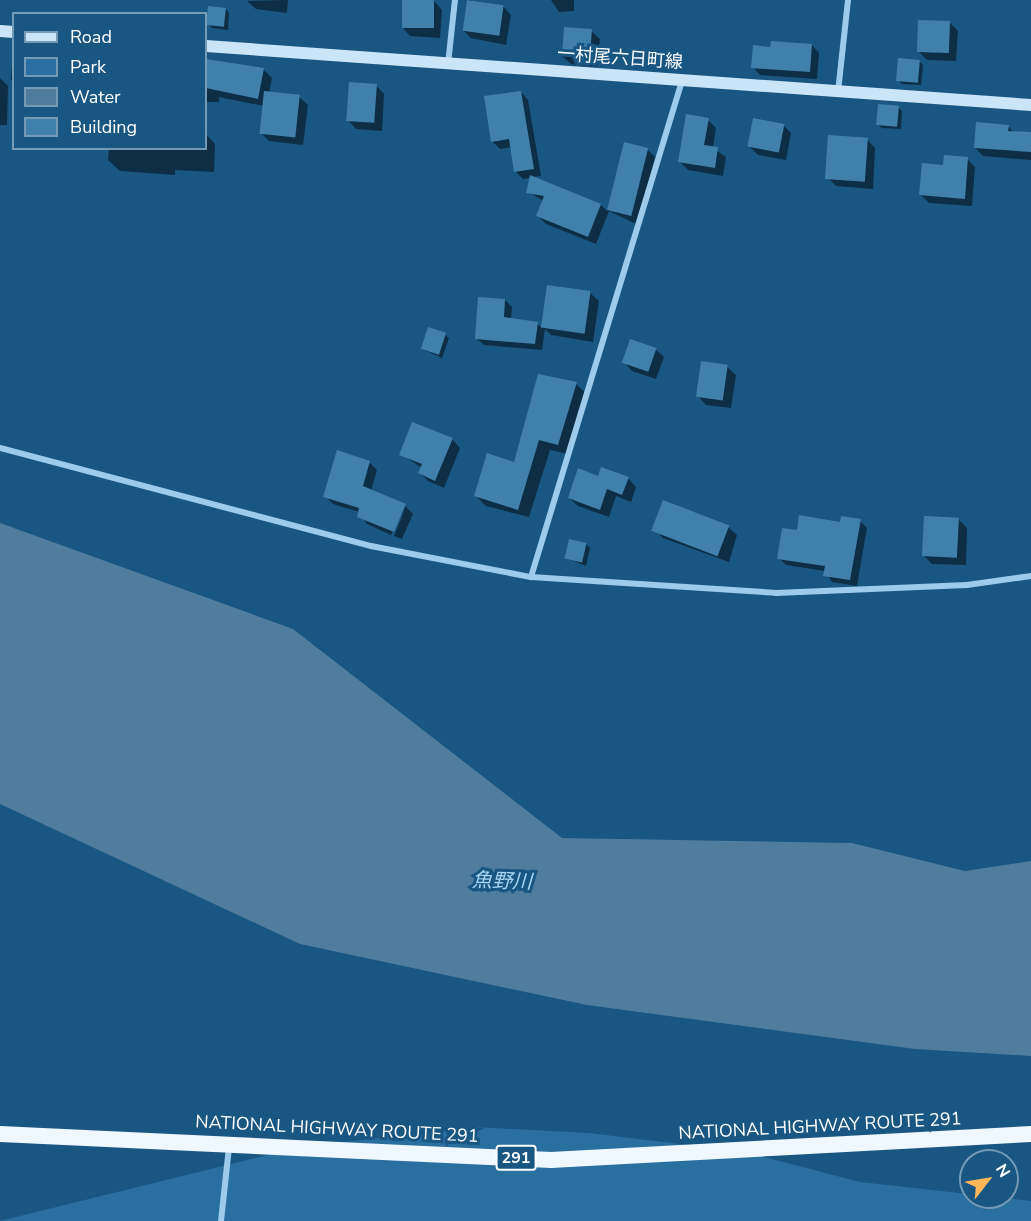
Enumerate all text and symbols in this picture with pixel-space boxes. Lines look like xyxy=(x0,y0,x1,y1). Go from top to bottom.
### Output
legend xyxy=(12,12,207,150)
text: Road xyxy=(70,25,112,49)
street label: 一村尾六日町線 xyxy=(556,43,684,73)
text: Park xyxy=(70,55,106,79)
text: Water xyxy=(70,85,121,109)
text: Building xyxy=(70,115,137,139)
water label: 魚野川 xyxy=(472,868,532,894)
street label: NATIONAL HIGHWAY ROUTE 291 xyxy=(678,1108,962,1144)
street label: NATIONAL HIGHWAY ROUTE 291 xyxy=(195,1111,479,1147)
road number: 291 xyxy=(495,1145,537,1171)
north arrow xyxy=(959,1149,1019,1209)
text: N xyxy=(990,1160,1015,1182)

